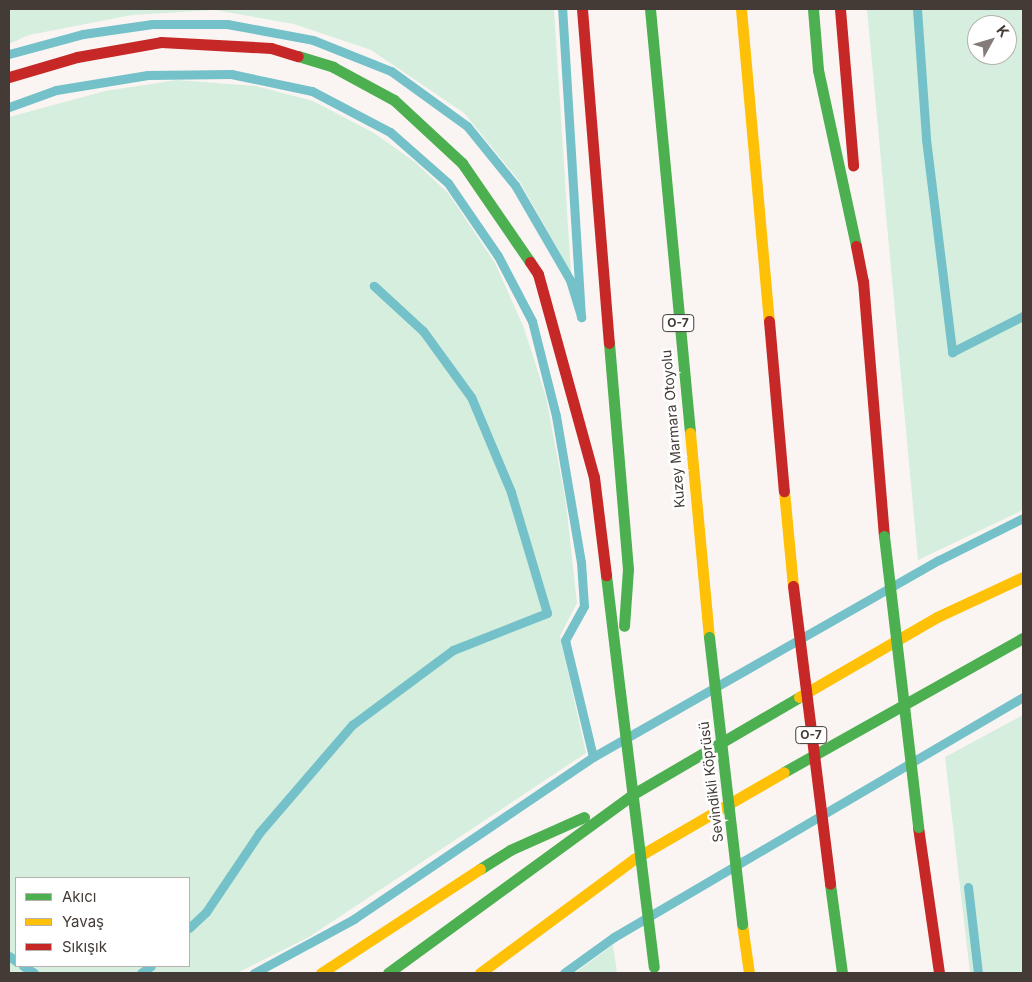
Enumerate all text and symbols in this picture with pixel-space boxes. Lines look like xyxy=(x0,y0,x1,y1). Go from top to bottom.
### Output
north arrow xyxy=(967,15,1017,65)
text: K xyxy=(993,22,1013,40)
road number: O-7 xyxy=(662,314,694,332)
street label: Kuzey Marmara Otoyolu xyxy=(658,349,688,509)
street label: Sevindikli Köprüsü xyxy=(695,721,727,843)
road number: O-7 xyxy=(795,726,827,744)
legend xyxy=(15,877,190,967)
text: Akıcı xyxy=(62,887,96,906)
text: Yavaş xyxy=(62,912,104,931)
text: Sıkışık xyxy=(62,937,107,956)

